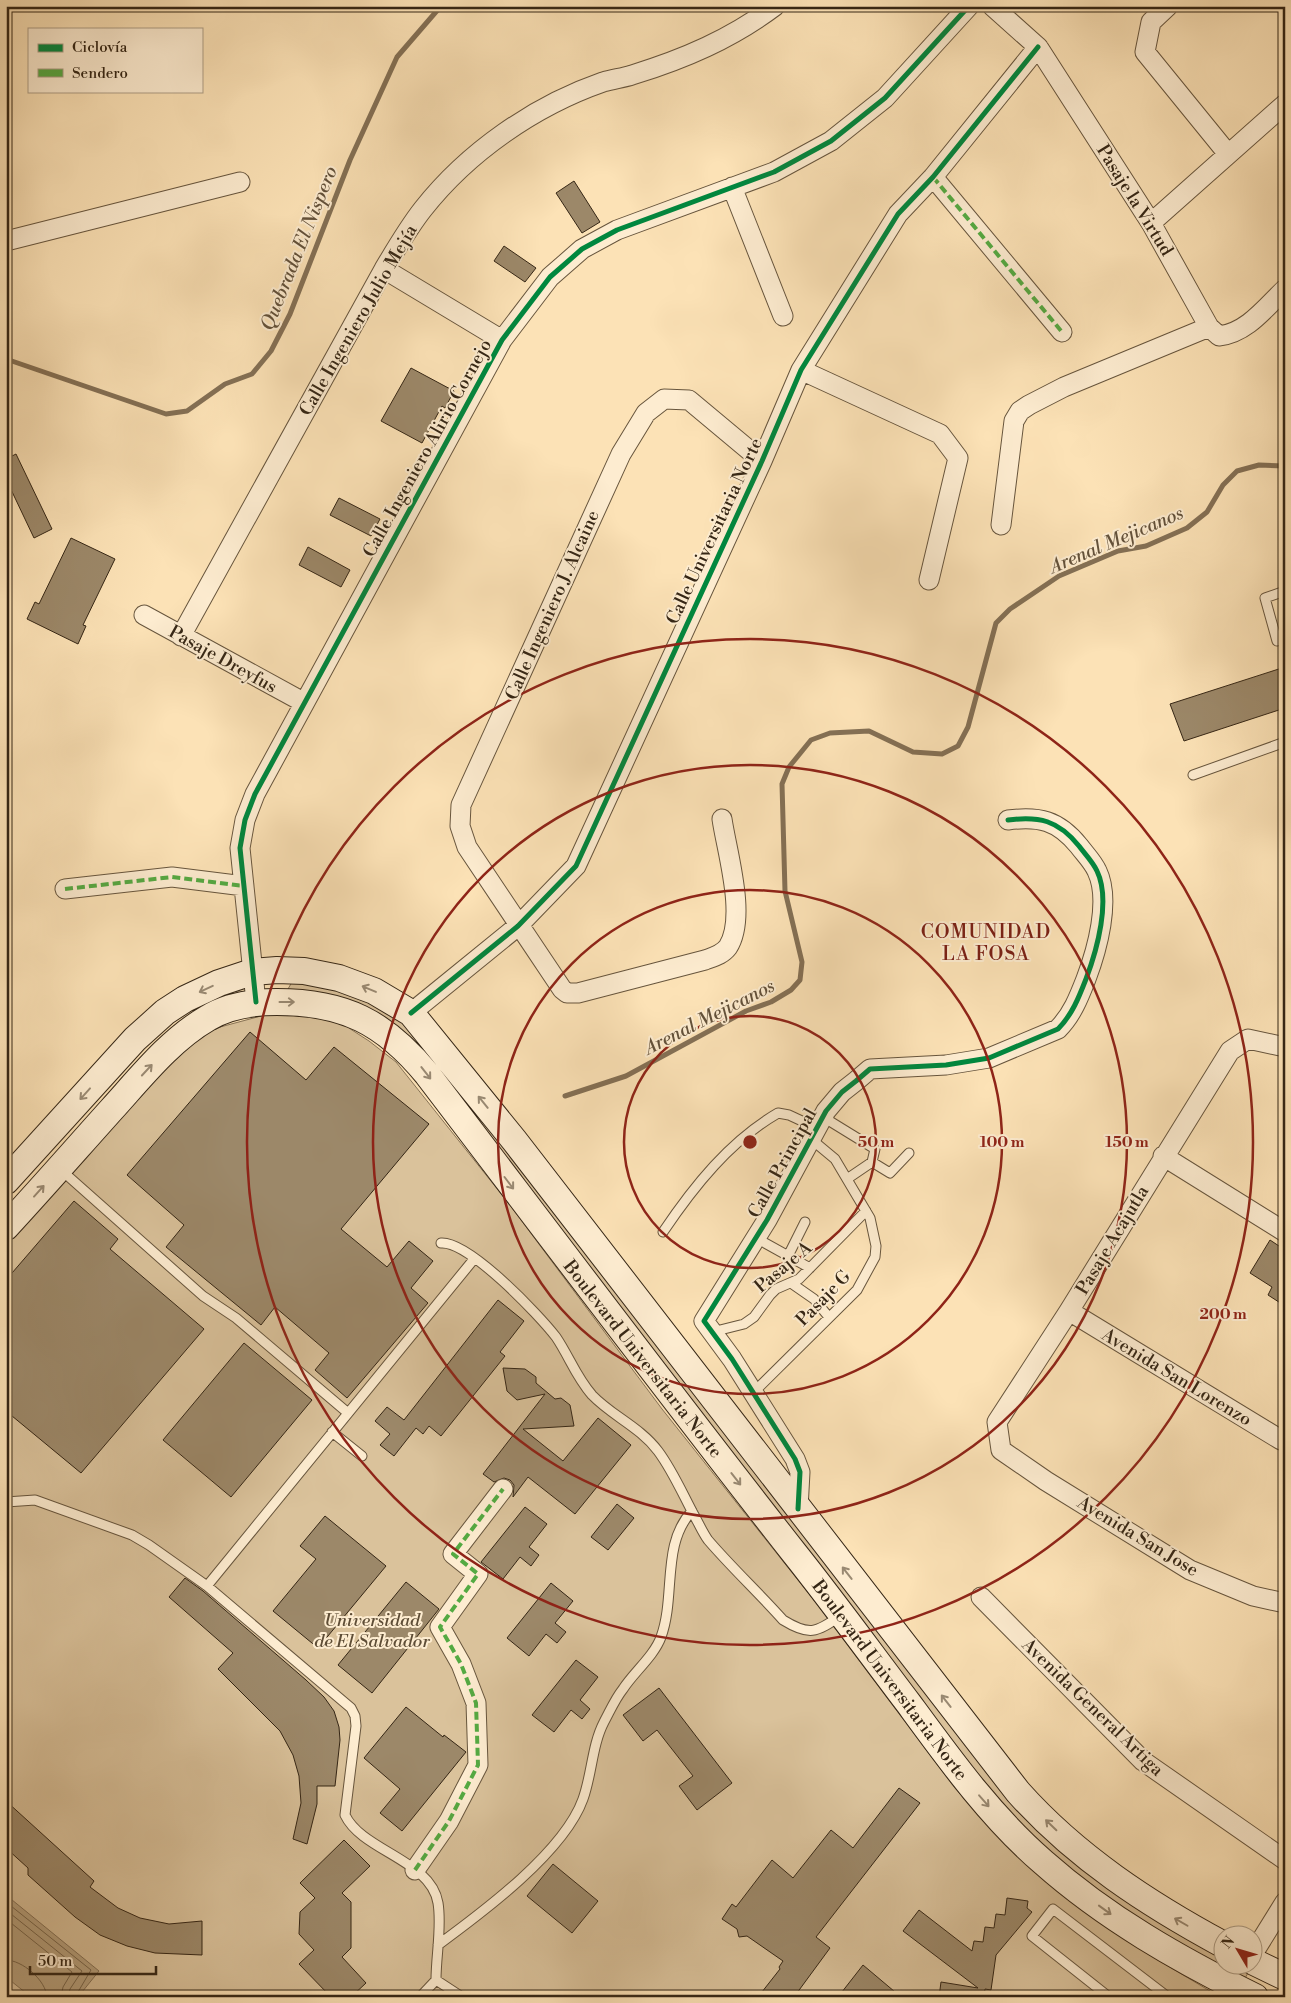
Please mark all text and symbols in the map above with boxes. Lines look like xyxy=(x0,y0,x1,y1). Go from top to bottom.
legend xyxy=(28,28,202,92)
text: Ciclovía xyxy=(72,38,128,57)
text: Sendero xyxy=(72,64,128,83)
street label: Pasaje la Virtud xyxy=(1091,140,1178,261)
water label: Quebrada El Nispero xyxy=(255,163,343,334)
street label: Calle Ingeniero Julio Mejía xyxy=(294,220,423,420)
street label: Calle Ingeniero Alirio Cornejo xyxy=(358,335,497,561)
street label: Calle Universitaria Norte xyxy=(661,434,768,628)
water label: Arenal Mejicanos xyxy=(1044,501,1187,580)
street label: Calle Ingeniero J. Alcaine xyxy=(500,507,605,704)
street label: Pasaje Dreyfus xyxy=(165,620,281,699)
district label: COMUNIDAD LA FOSA xyxy=(921,920,1051,966)
water label: Arenal Mejicanos xyxy=(639,974,779,1061)
one-way arrow xyxy=(362,984,377,994)
one-way arrow xyxy=(199,985,214,994)
one-way arrow xyxy=(279,997,295,1007)
one-way arrow xyxy=(141,1064,153,1077)
one-way arrow xyxy=(420,1066,431,1079)
one-way arrow xyxy=(79,1088,90,1101)
one-way arrow xyxy=(477,1096,488,1109)
street label: Calle Principal xyxy=(743,1104,822,1222)
centre of rings xyxy=(741,1133,759,1151)
text: 50 m xyxy=(858,1133,894,1152)
text: 100 m xyxy=(980,1133,1025,1152)
text: 150 m xyxy=(1105,1133,1149,1152)
one-way arrow xyxy=(504,1176,514,1190)
street label: Pasaje Acajutla xyxy=(1071,1181,1154,1299)
one-way arrow xyxy=(33,1185,45,1198)
street label: Pasaje A xyxy=(750,1236,817,1298)
street label: Boulevard Universitaria Norte xyxy=(557,1255,727,1463)
street label: Pasaje G xyxy=(791,1265,856,1331)
text: 200 m xyxy=(1199,1305,1247,1324)
street label: Avenida San Lorenzo xyxy=(1097,1323,1256,1431)
one-way arrow xyxy=(730,1472,741,1485)
street label: Avenida San Jose xyxy=(1072,1491,1203,1582)
one-way arrow xyxy=(841,1566,852,1579)
street label: Boulevard Universitaria Norte xyxy=(806,1575,973,1785)
park label: Universidad de El Salvador xyxy=(314,1609,430,1653)
street label: Avenida General Artiga xyxy=(1016,1633,1169,1782)
one-way arrow xyxy=(941,1694,951,1708)
one-way arrow xyxy=(978,1795,990,1808)
one-way arrow xyxy=(1045,1819,1057,1831)
one-way arrow xyxy=(1098,1904,1111,1915)
one-way arrow xyxy=(1174,1916,1189,1926)
north arrow xyxy=(1214,1926,1264,1976)
text: N xyxy=(1218,1933,1239,1953)
scale bar xyxy=(30,1943,156,1975)
text: 50 m xyxy=(38,1952,72,1971)

